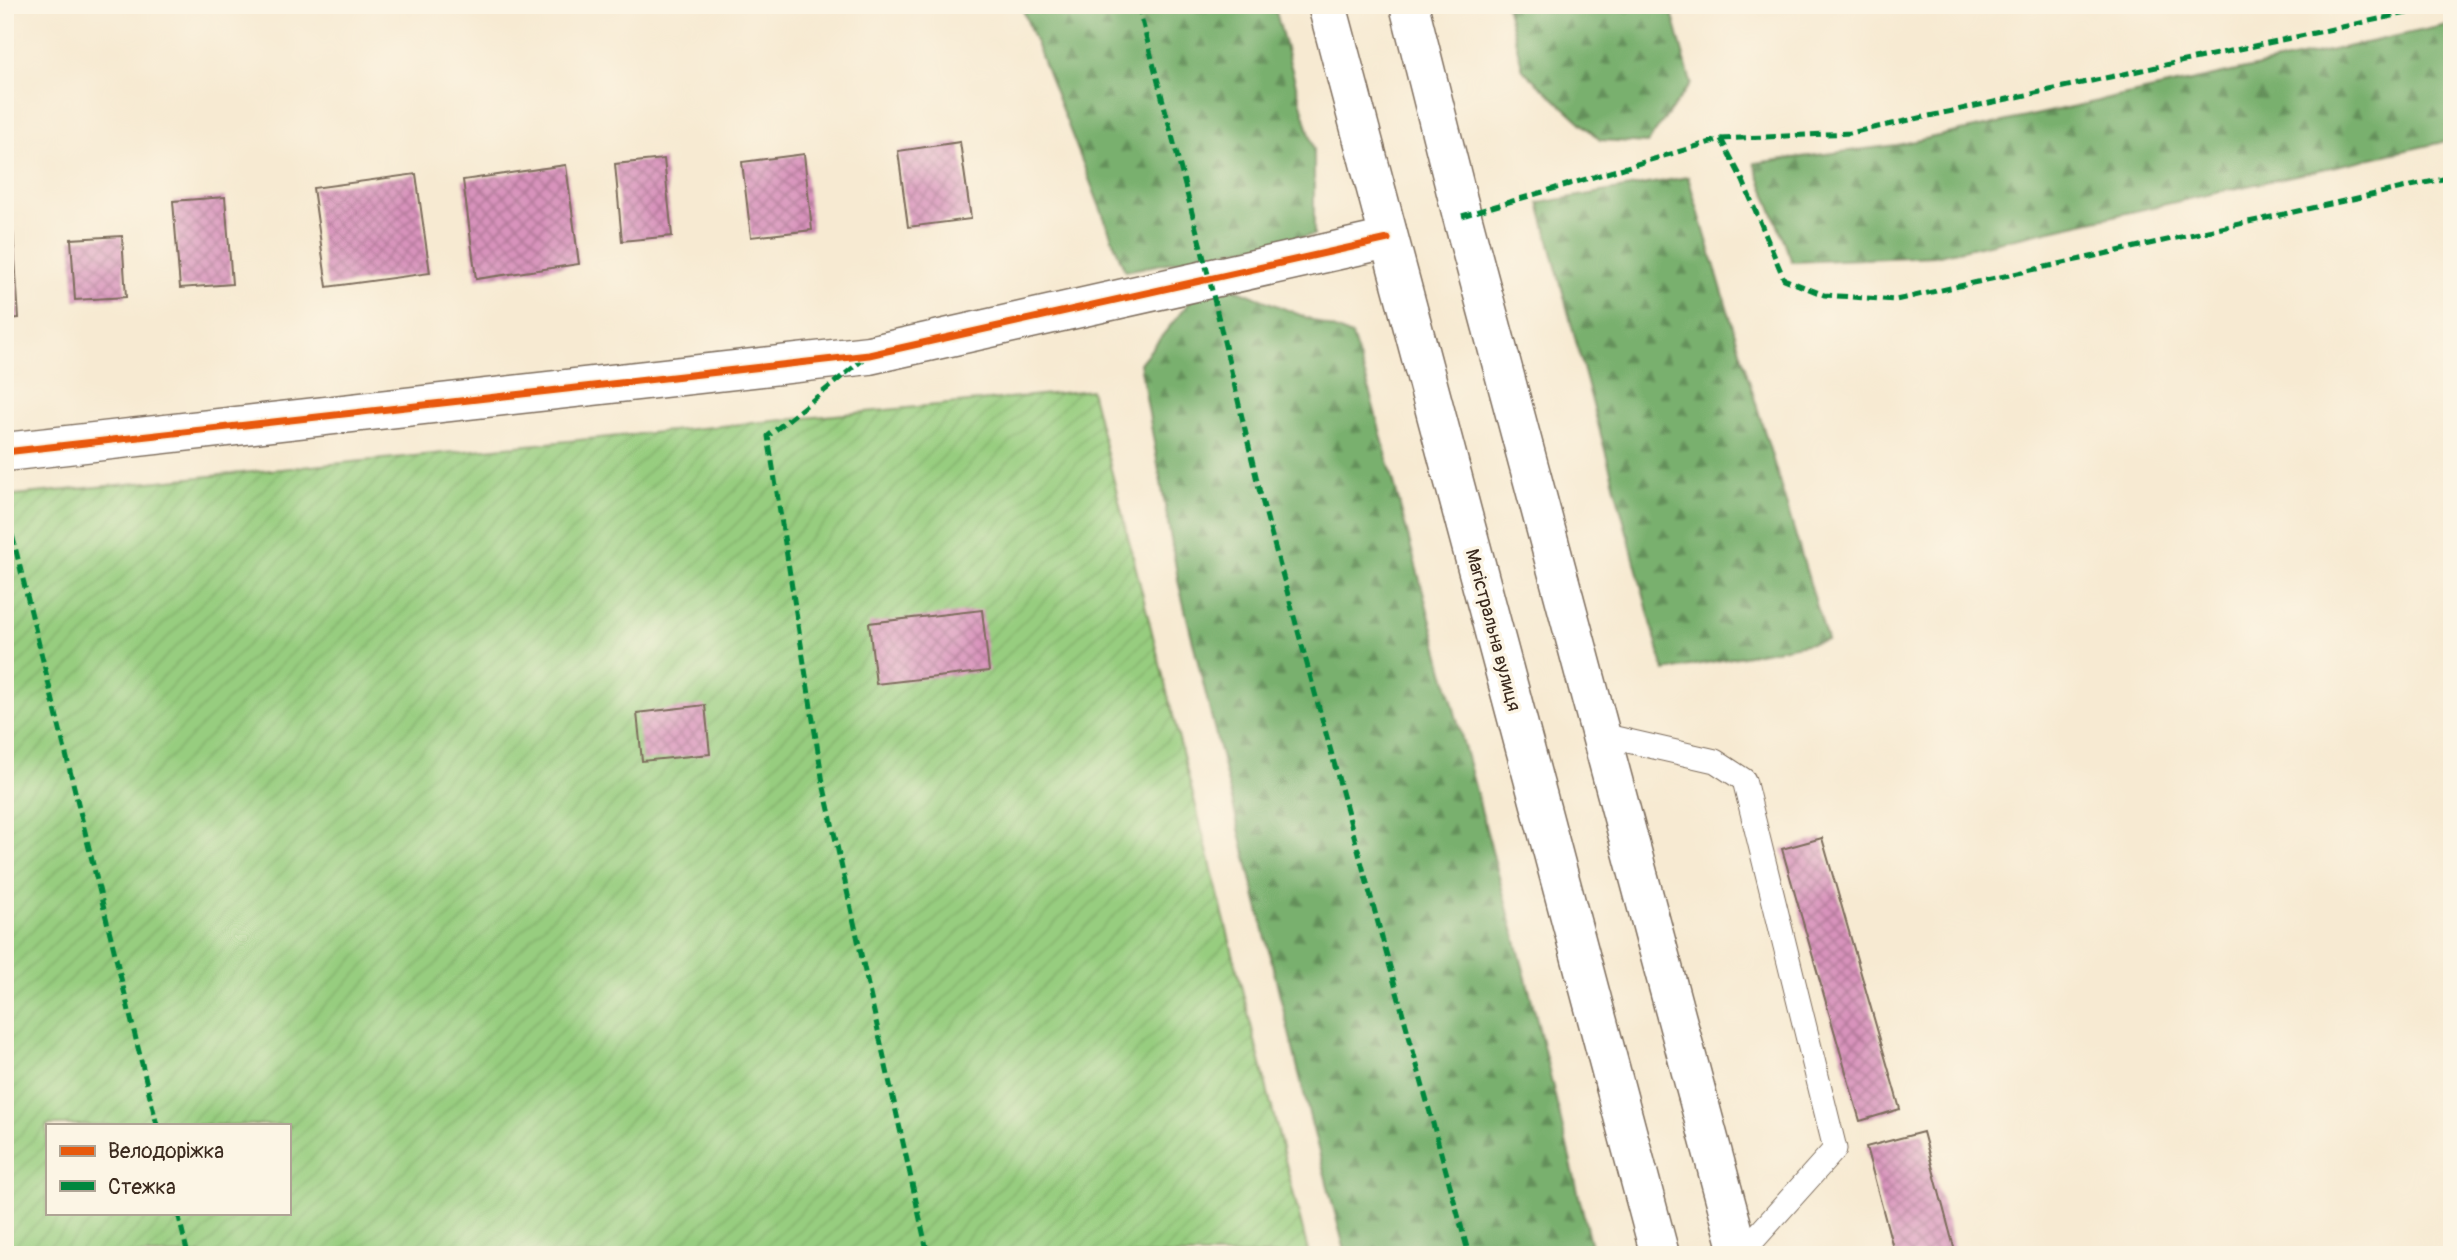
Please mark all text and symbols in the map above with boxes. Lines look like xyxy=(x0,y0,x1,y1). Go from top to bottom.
street label: Магістральна вулиця xyxy=(1460,546,1526,714)
legend xyxy=(46,1124,290,1214)
text: Велодоріжка xyxy=(108,1138,224,1165)
text: Стежка xyxy=(108,1174,176,1201)

